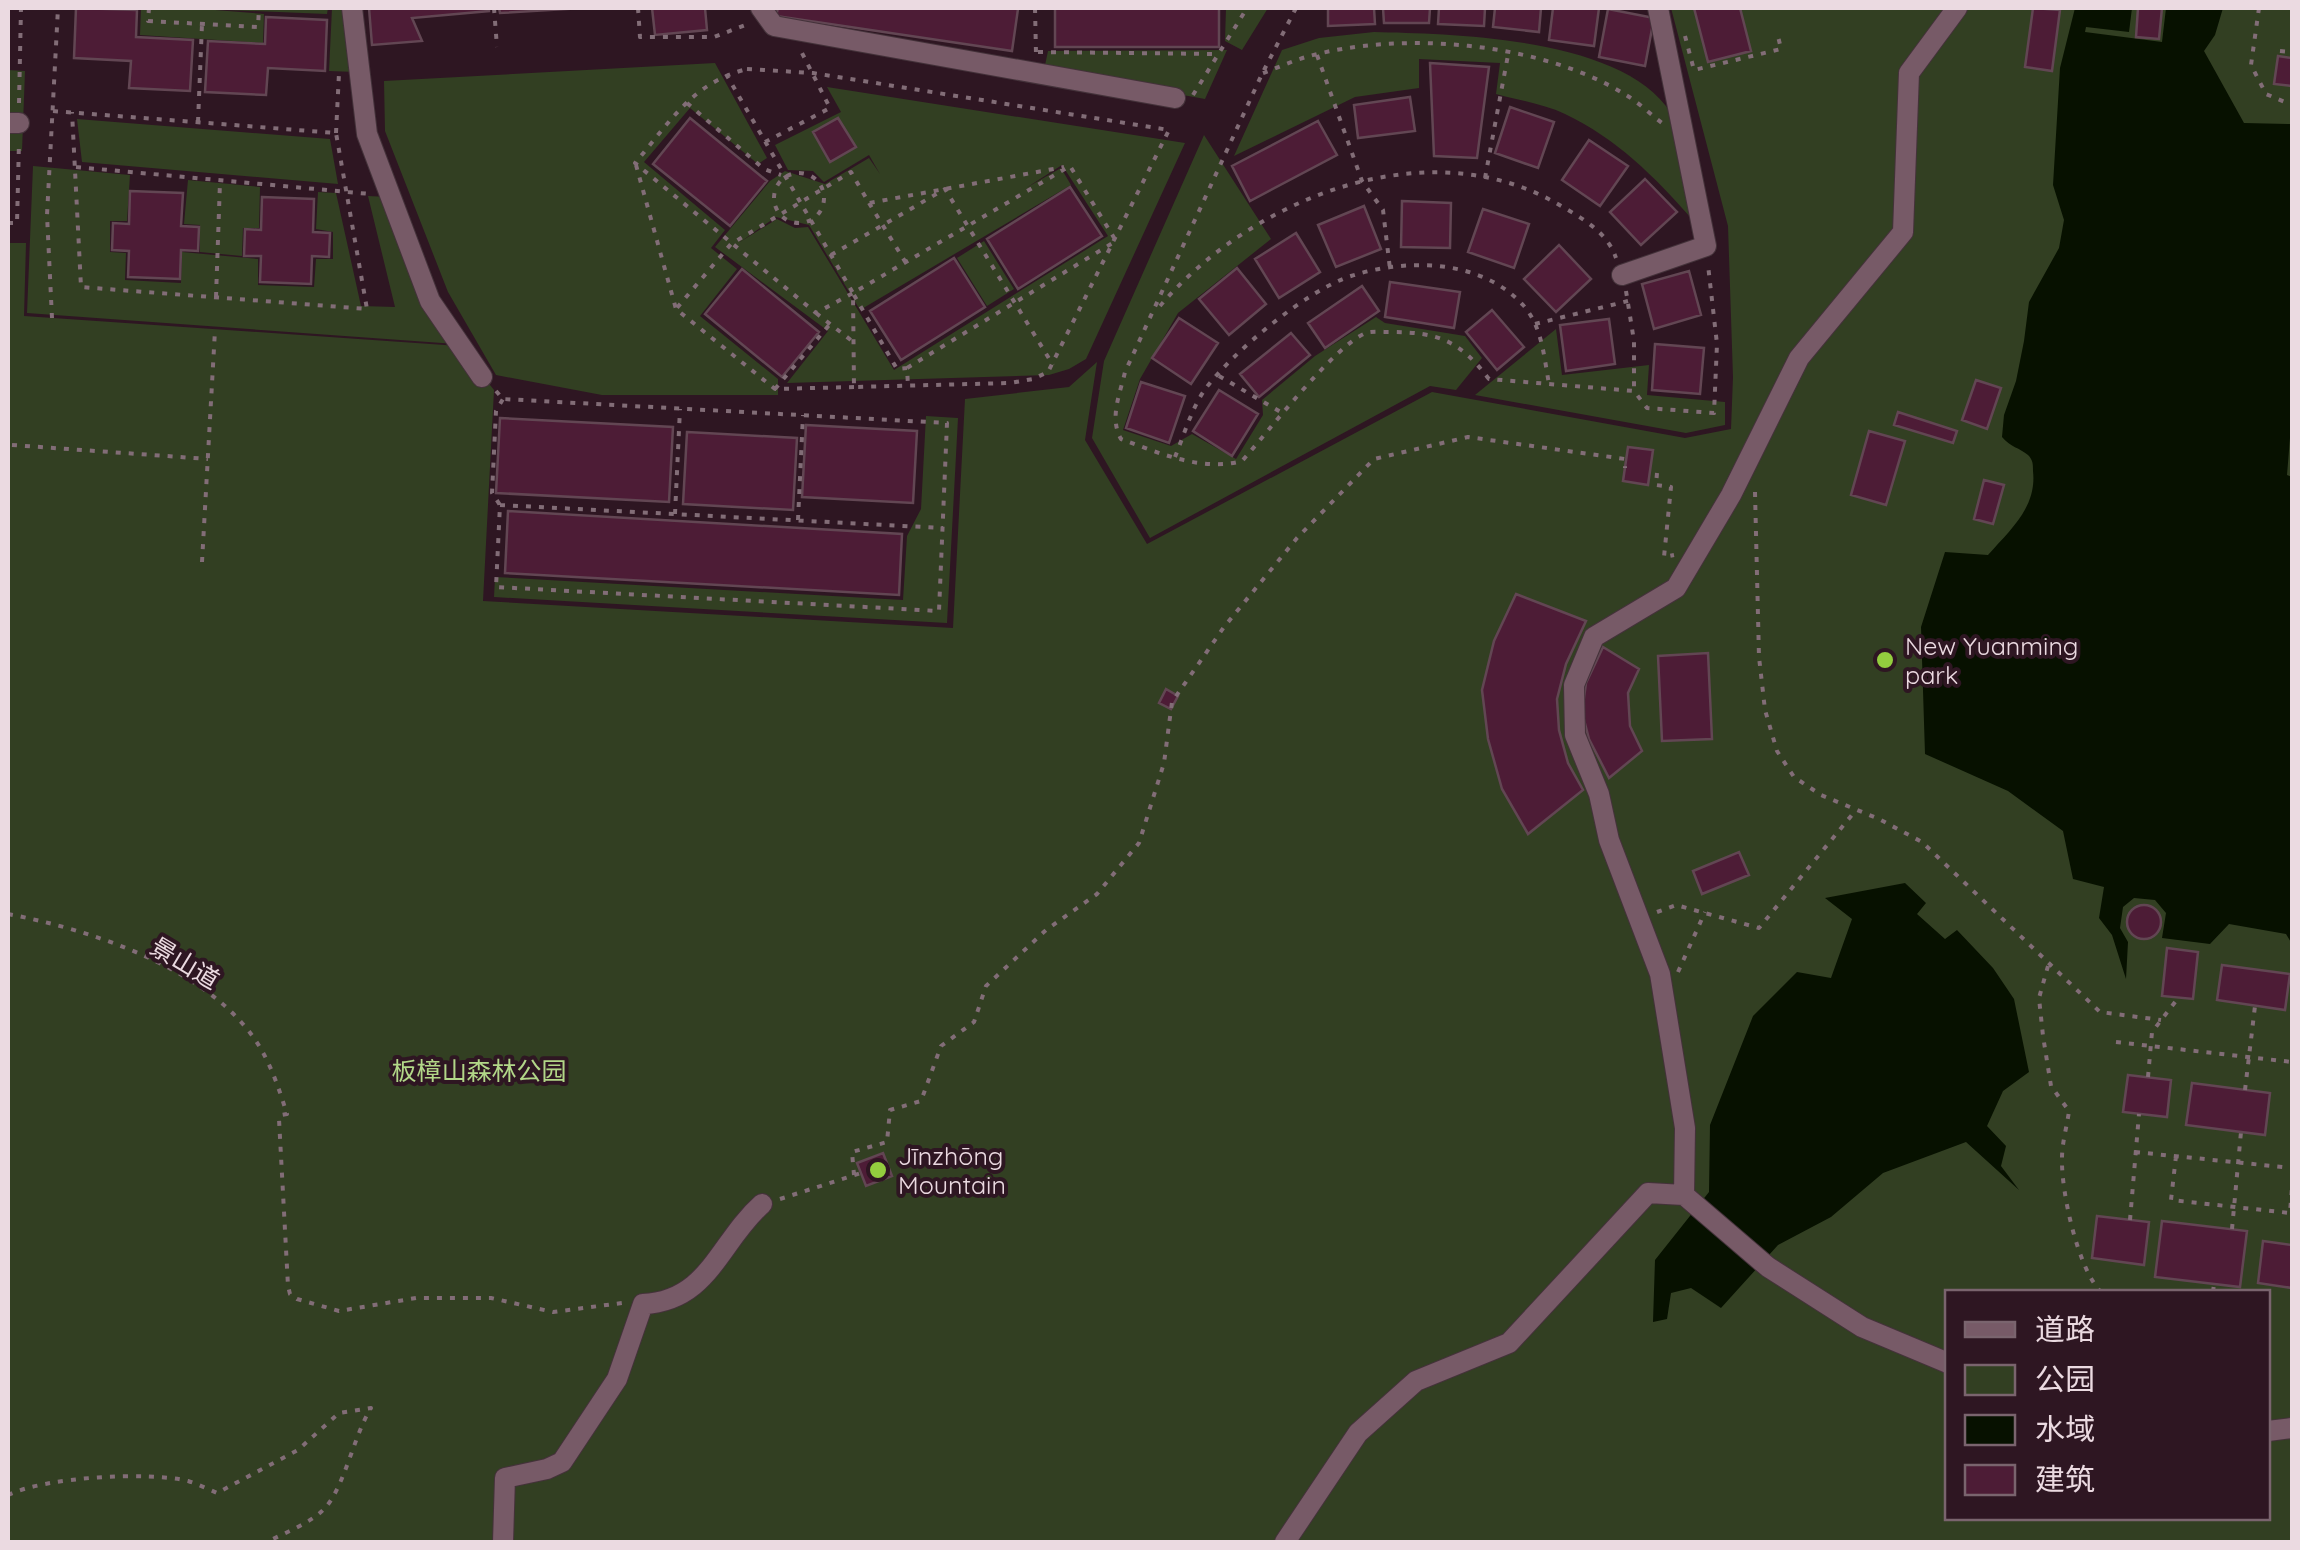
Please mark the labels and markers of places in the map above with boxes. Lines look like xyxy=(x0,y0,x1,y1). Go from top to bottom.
place label: New Yuanming park xyxy=(1905,630,2078,690)
marker: New Yuanming park xyxy=(1874,649,1896,671)
place label: Jīnzhōng Mountain xyxy=(898,1140,1006,1200)
marker: Jīnzhōng Mountain xyxy=(867,1159,889,1181)

